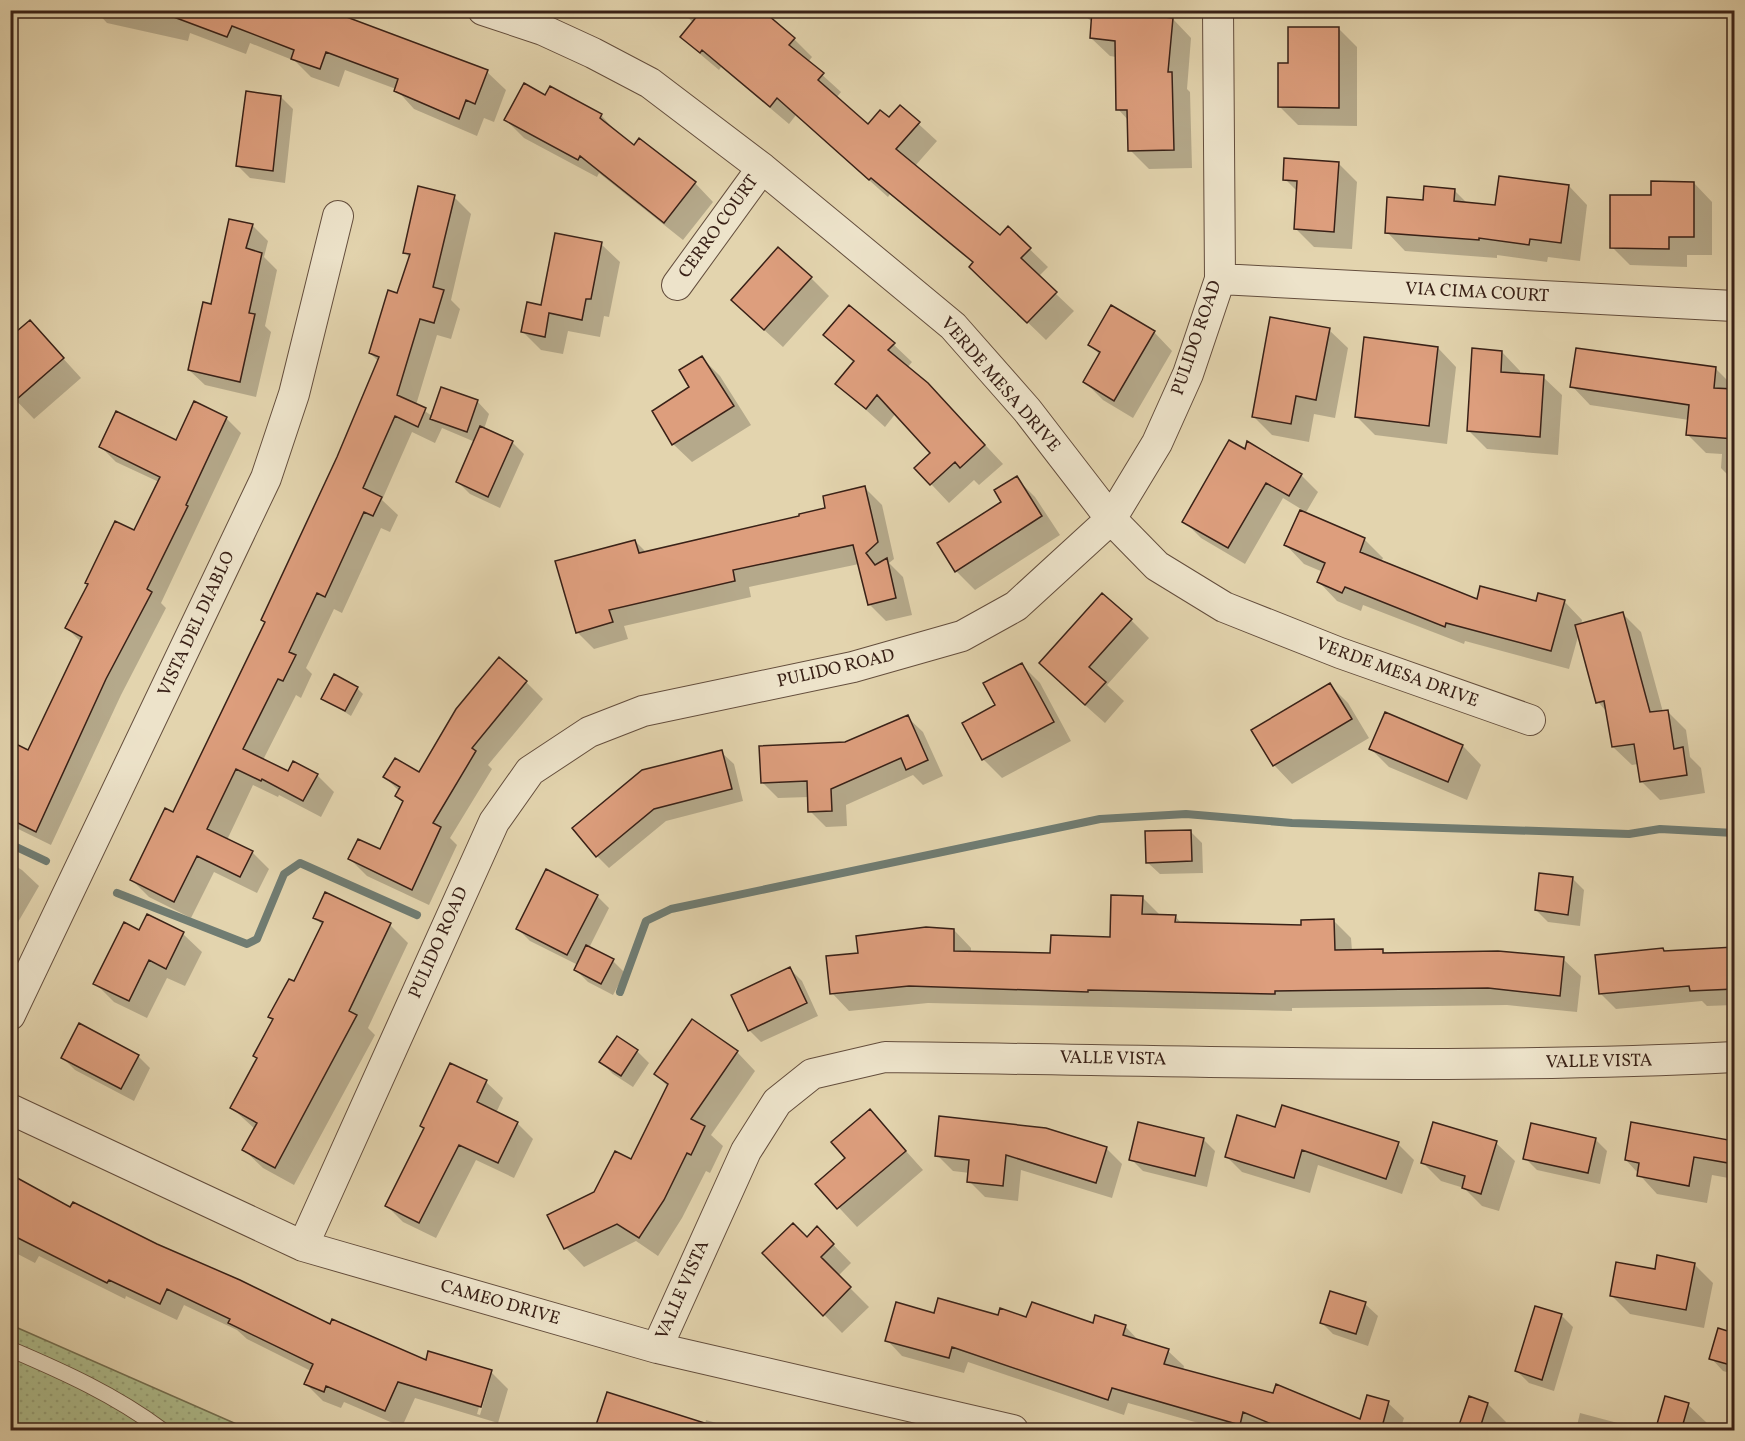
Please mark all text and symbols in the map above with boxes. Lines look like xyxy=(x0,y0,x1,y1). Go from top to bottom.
street label: CERRO COURT xyxy=(673,170,765,284)
street label: PULIDO ROAD xyxy=(1166,277,1228,399)
street label: VIA CIMA COURT xyxy=(1404,277,1550,309)
street label: VERDE MESA DRIVE xyxy=(934,312,1066,458)
street label: VISTA DEL DIABLO xyxy=(152,547,242,701)
street label: VERDE MESA DRIVE xyxy=(1312,632,1482,714)
street label: PULIDO ROAD xyxy=(775,643,897,695)
street label: PULIDO ROAD xyxy=(403,883,475,1003)
street label: VALLE VISTA xyxy=(1060,1046,1167,1072)
street label: VALLE VISTA xyxy=(1546,1049,1653,1075)
street label: VALLE VISTA xyxy=(650,1236,716,1344)
street label: CAMEO DRIVE xyxy=(437,1274,563,1332)

